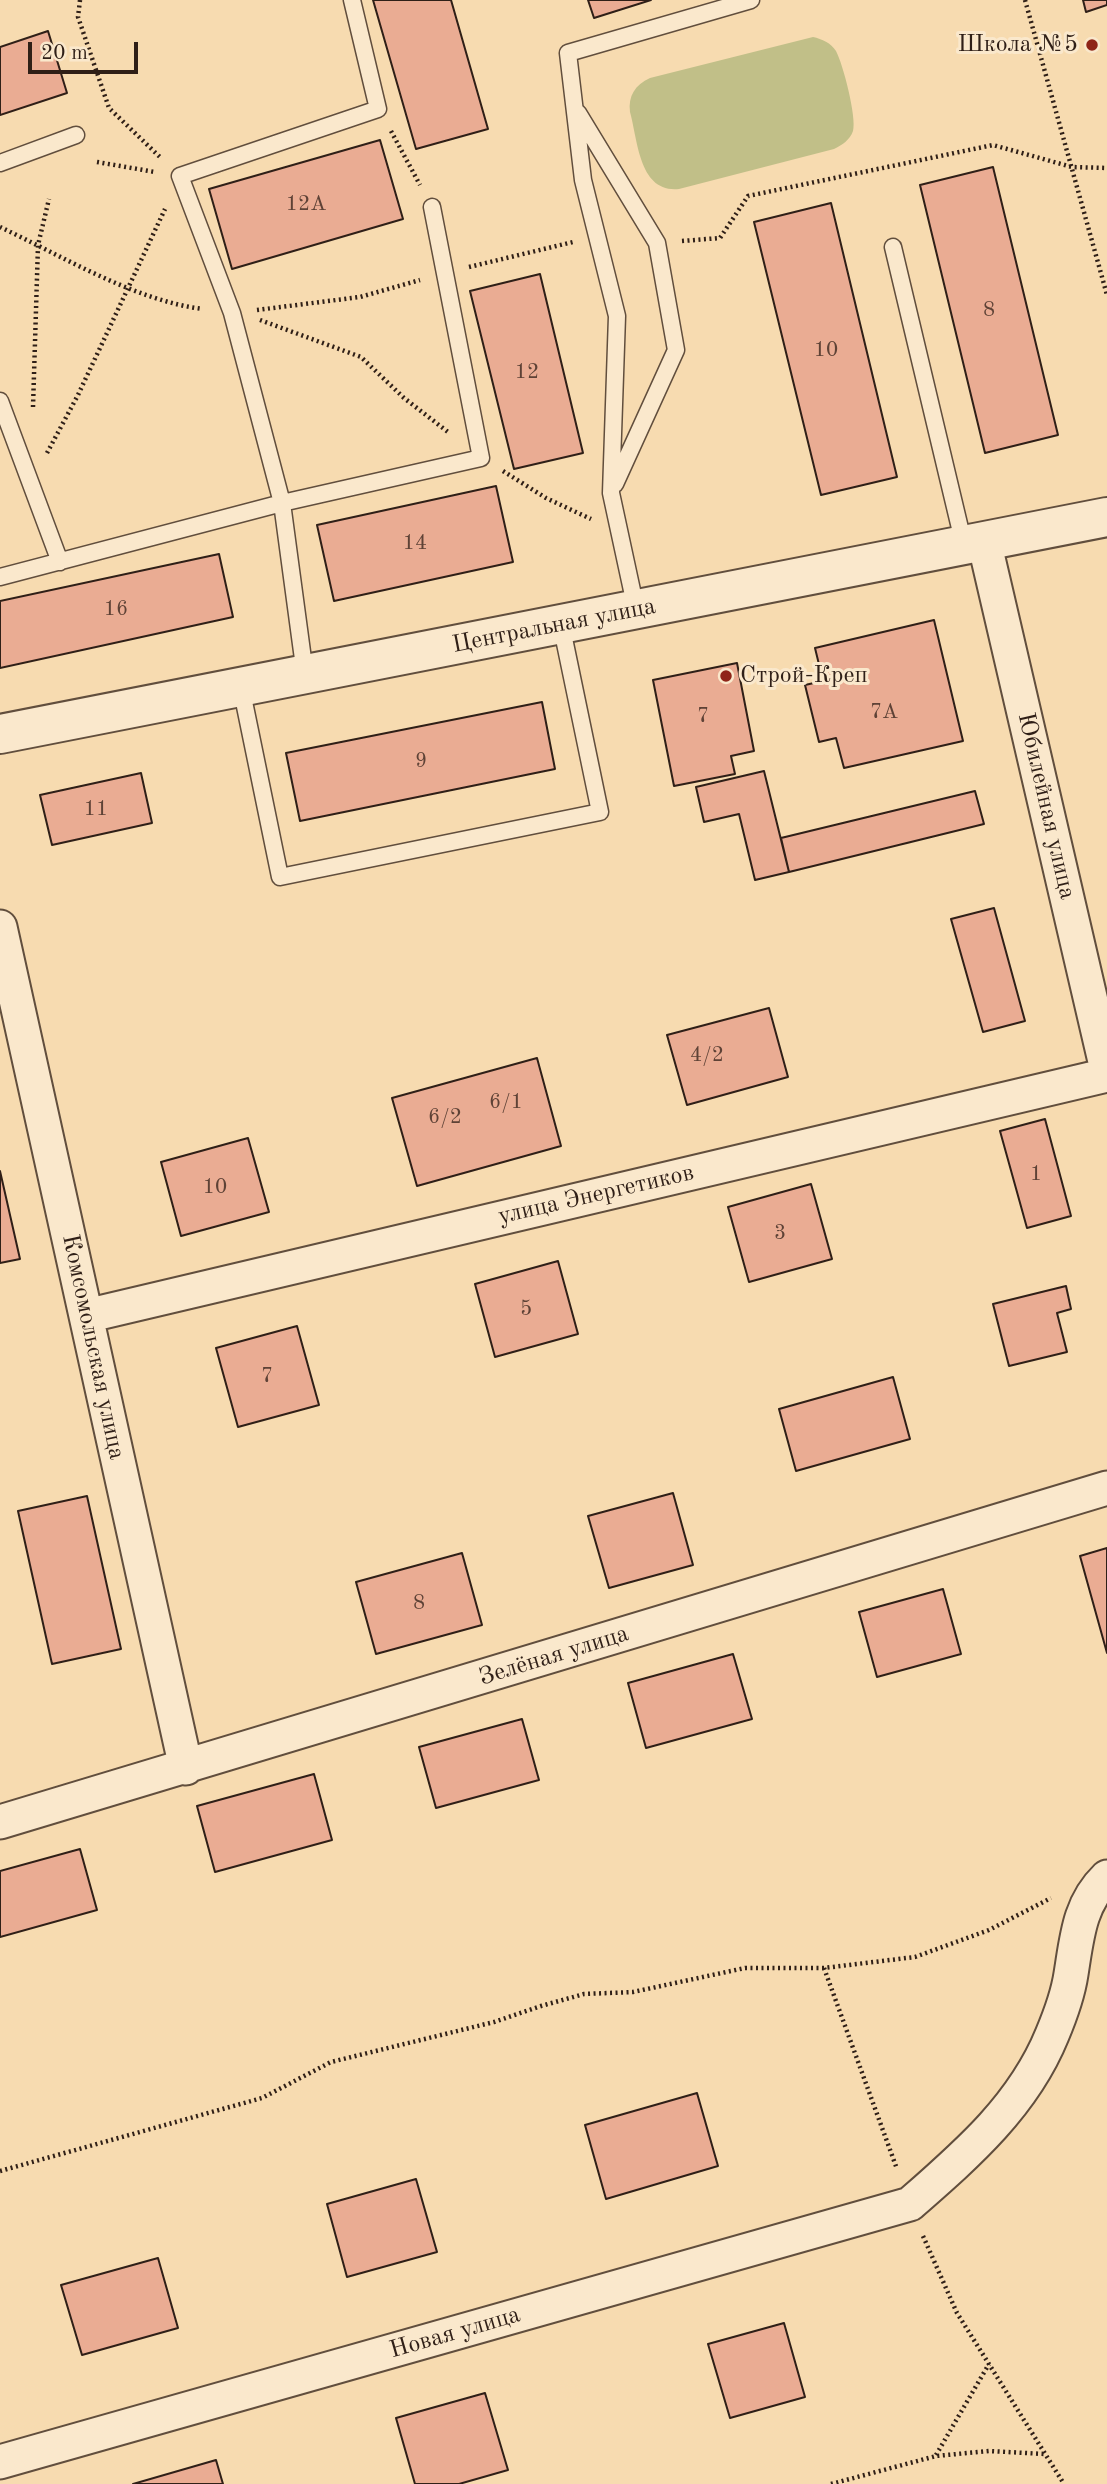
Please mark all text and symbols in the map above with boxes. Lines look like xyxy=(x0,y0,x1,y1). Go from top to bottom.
scale bar xyxy=(32,28,142,72)
place label: Школа №5 xyxy=(957,31,1078,59)
marker: Школа №5 xyxy=(1084,37,1100,53)
text: 20 m xyxy=(41,43,88,64)
house number: 12А xyxy=(286,191,326,217)
house number: 8 xyxy=(983,297,995,323)
house number: 10 xyxy=(814,337,838,363)
house number: 12 xyxy=(515,359,539,385)
house number: 14 xyxy=(403,530,427,556)
street label: Центральная улица xyxy=(450,592,658,660)
house number: 16 xyxy=(104,596,128,622)
place label: Строй-Креп xyxy=(740,662,868,690)
marker: Строй-Креп xyxy=(718,668,734,684)
house number: 7А xyxy=(870,699,898,725)
house number: 7 xyxy=(697,703,709,729)
street label: Юбилейная улица xyxy=(1011,710,1081,902)
house number: 9 xyxy=(415,748,427,774)
house number: 11 xyxy=(84,796,108,822)
house number: 4/2 xyxy=(690,1042,724,1068)
house number: 6/1 xyxy=(489,1089,523,1115)
house number: 6/2 xyxy=(428,1104,462,1130)
street label: улица Энергетиков xyxy=(495,1158,697,1232)
house number: 1 xyxy=(1030,1161,1042,1187)
house number: 10 xyxy=(203,1174,227,1200)
house number: 3 xyxy=(774,1220,786,1246)
street label: Комсомольская улица xyxy=(55,1232,131,1462)
house number: 5 xyxy=(520,1296,532,1322)
house number: 7 xyxy=(261,1363,273,1389)
house number: 8 xyxy=(413,1590,425,1616)
street label: Зелёная улица xyxy=(476,1620,632,1692)
street label: Новая улица xyxy=(386,2301,524,2365)

